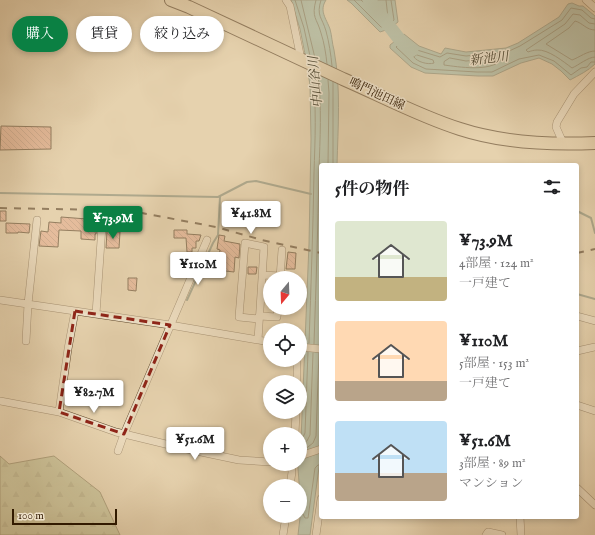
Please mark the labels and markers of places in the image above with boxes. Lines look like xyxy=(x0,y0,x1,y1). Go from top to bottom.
pin: ¥41.8M xyxy=(218,201,284,235)
pin: ¥73.9M xyxy=(80,206,146,240)
pin: ¥110M xyxy=(170,252,226,286)
pin: ¥82.7M xyxy=(61,380,127,414)
pin: ¥51.6M xyxy=(162,427,228,461)

